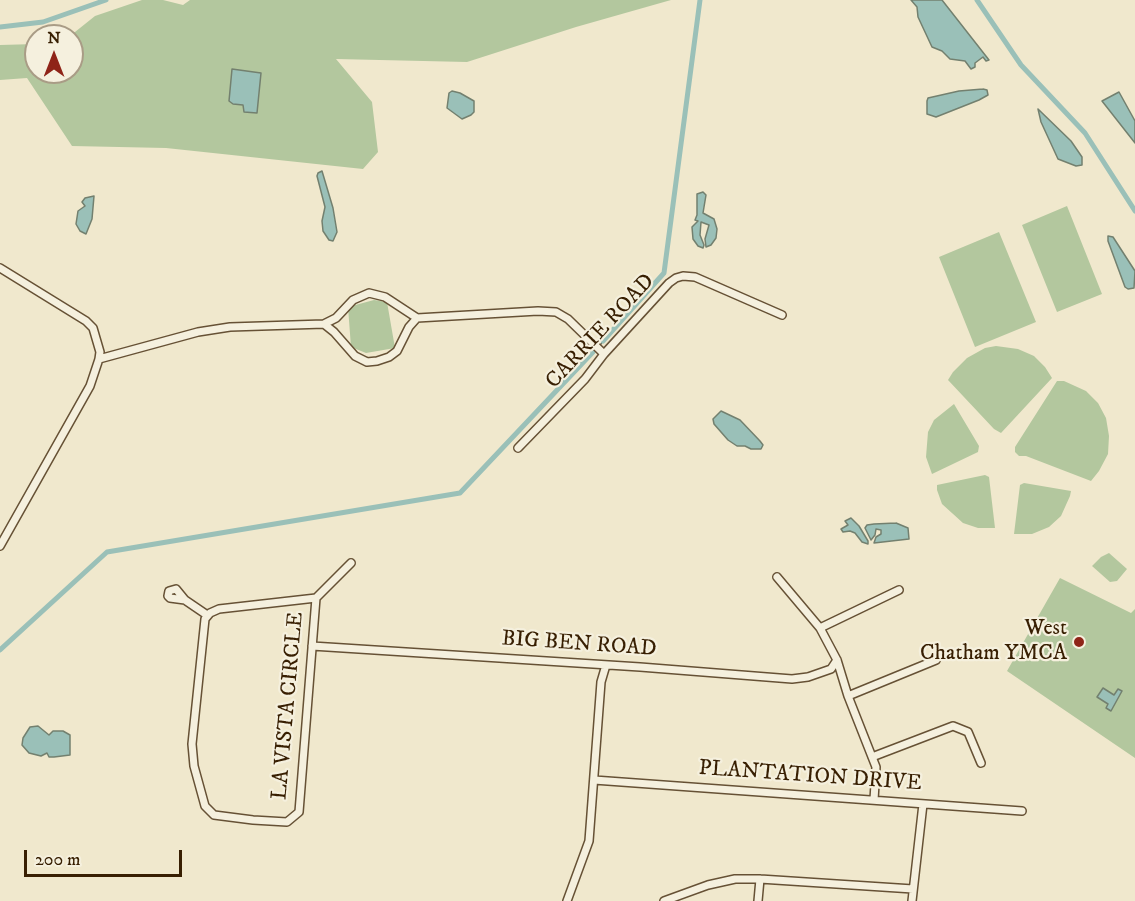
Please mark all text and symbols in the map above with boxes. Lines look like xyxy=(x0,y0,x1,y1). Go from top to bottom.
north arrow xyxy=(24,24,84,84)
text: N xyxy=(47,28,61,48)
street label: CARRIE ROAD xyxy=(541,269,661,395)
street label: LA VISTA CIRCLE xyxy=(268,611,310,801)
place label: West Chatham YMCA xyxy=(920,616,1067,668)
street label: BIG BEN ROAD xyxy=(501,626,657,664)
marker: West Chatham YMCA xyxy=(1072,635,1086,649)
street label: PLANTATION DRIVE xyxy=(698,756,922,798)
scale bar xyxy=(27,838,184,876)
text: 200 m xyxy=(35,849,81,871)

